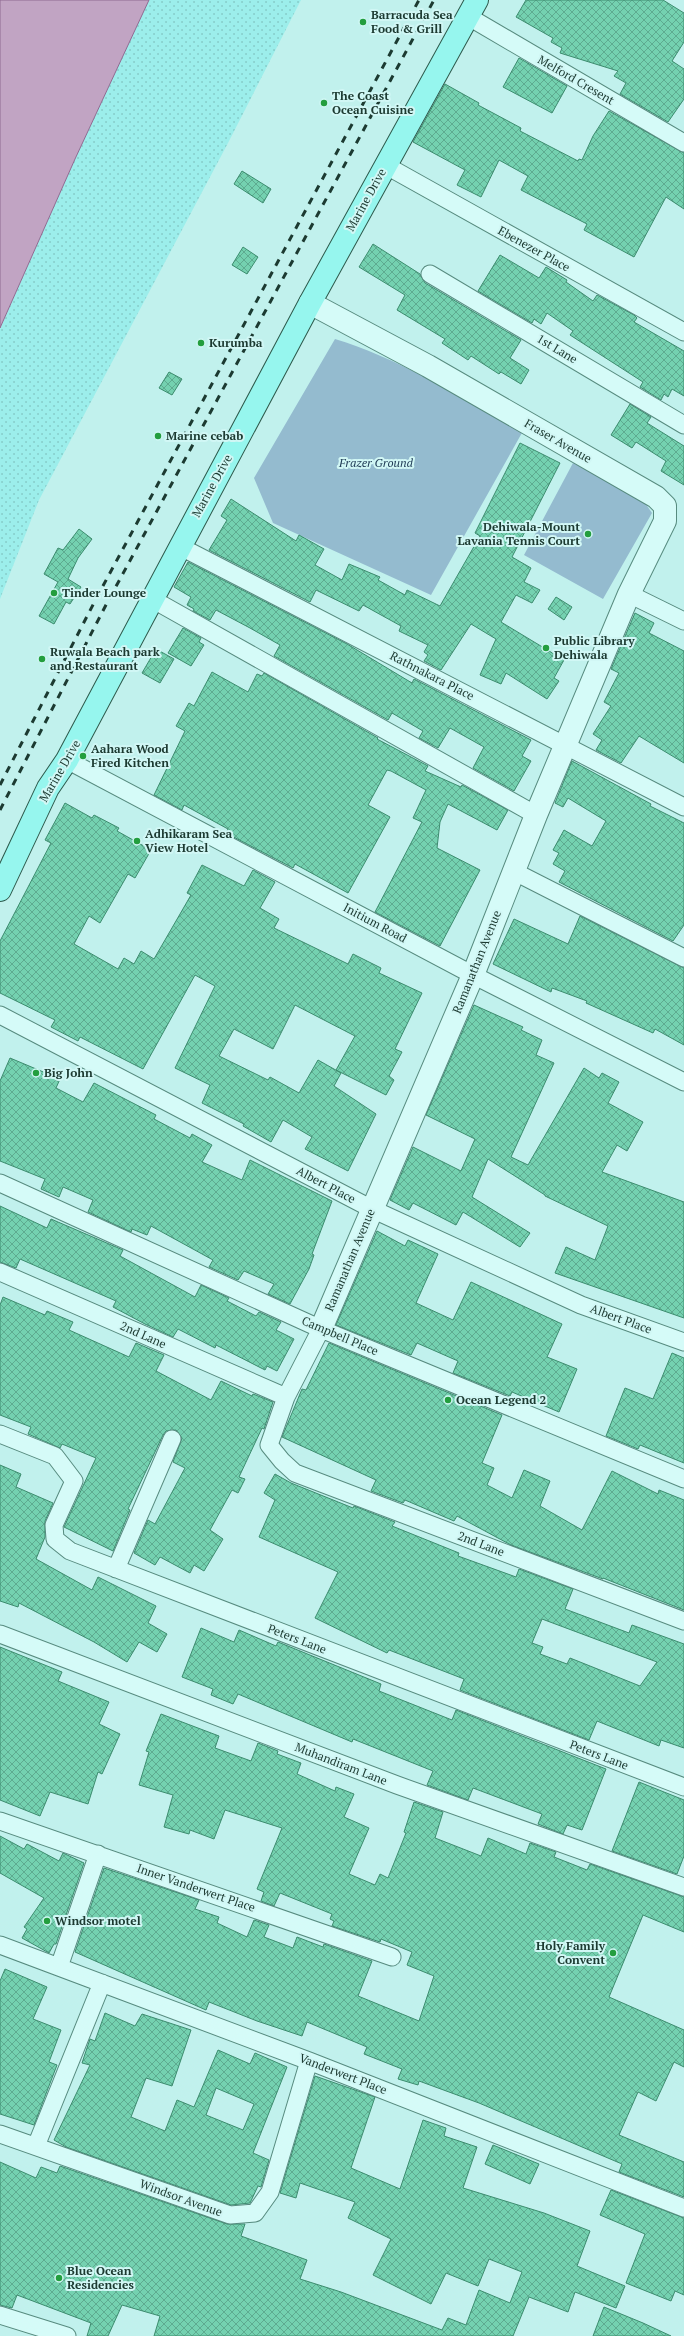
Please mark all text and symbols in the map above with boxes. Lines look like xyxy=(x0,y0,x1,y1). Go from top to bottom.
place label: Barracuda Sea Food & Grill xyxy=(371,7,453,36)
marker: Barracuda Sea Food & Grill xyxy=(358,17,368,27)
street label: Melford Cresent xyxy=(535,52,618,108)
place label: The Coast Ocean Cuisine xyxy=(332,88,414,117)
marker: The Coast Ocean Cuisine xyxy=(319,98,329,108)
street label: Marine Drive xyxy=(342,166,389,234)
street label: Ebenezer Place xyxy=(496,223,573,275)
street label: 1st Lane xyxy=(534,331,580,367)
place label: Kurumba xyxy=(209,335,263,350)
marker: Kurumba xyxy=(196,338,206,348)
street label: Fraser Avenue xyxy=(522,415,594,466)
place label: Marine cebab xyxy=(166,428,243,443)
marker: Marine cebab xyxy=(153,431,163,441)
street label: Marine Drive xyxy=(188,452,235,520)
park label: Frazer Ground xyxy=(338,455,414,470)
place label: Dehiwala-Mount Lavania Tennis Court xyxy=(458,519,580,548)
marker: Dehiwala-Mount Lavania Tennis Court xyxy=(583,529,593,539)
place label: Tinder Lounge xyxy=(62,585,147,600)
marker: Tinder Lounge xyxy=(49,588,59,598)
place label: Public Library Dehiwala xyxy=(554,633,635,662)
marker: Public Library Dehiwala xyxy=(541,643,551,653)
place label: Ruwala Beach park and Restaurant xyxy=(50,644,160,673)
street label: Rathnakara Place xyxy=(388,648,477,703)
marker: Ruwala Beach park and Restaurant xyxy=(37,654,47,664)
street label: Marine Drive xyxy=(36,737,83,805)
place label: Aahara Wood Fired Kitchen xyxy=(91,741,170,770)
marker: Aahara Wood Fired Kitchen xyxy=(78,751,88,761)
place label: Adhikaram Sea View Hotel xyxy=(145,826,233,855)
marker: Adhikaram Sea View Hotel xyxy=(132,836,142,846)
street label: Initium Road xyxy=(341,900,410,946)
street label: Ramanathan Avenue xyxy=(449,908,504,1016)
place label: Big John xyxy=(44,1065,93,1080)
marker: Big John xyxy=(31,1068,41,1078)
street label: Albert Place xyxy=(294,1163,358,1206)
street label: Ramanathan Avenue xyxy=(321,1206,378,1313)
street label: Albert Place xyxy=(588,1300,654,1337)
street label: Campbell Place xyxy=(300,1313,381,1358)
street label: 2nd Lane xyxy=(118,1318,169,1351)
place label: Ocean Legend 2 xyxy=(456,1392,547,1407)
marker: Ocean Legend 2 xyxy=(443,1395,453,1405)
street label: 2nd Lane xyxy=(456,1528,507,1559)
street label: Peters Lane xyxy=(266,1620,329,1657)
street label: Peters Lane xyxy=(568,1736,631,1773)
street label: Muhandiram Lane xyxy=(293,1739,389,1788)
street label: Inner Vanderwert Place xyxy=(135,1860,257,1915)
place label: Windsor motel xyxy=(55,1913,141,1928)
marker: Windsor motel xyxy=(42,1916,52,1926)
place label: Holy Family Convent xyxy=(536,1938,606,1967)
marker: Holy Family Convent xyxy=(608,1948,618,1958)
street label: Vanderwert Place xyxy=(297,2050,389,2097)
street label: Windsor Avenue xyxy=(138,2176,225,2219)
place label: Blue Ocean Residencies xyxy=(67,2263,135,2292)
marker: Blue Ocean Residencies xyxy=(54,2273,64,2283)

